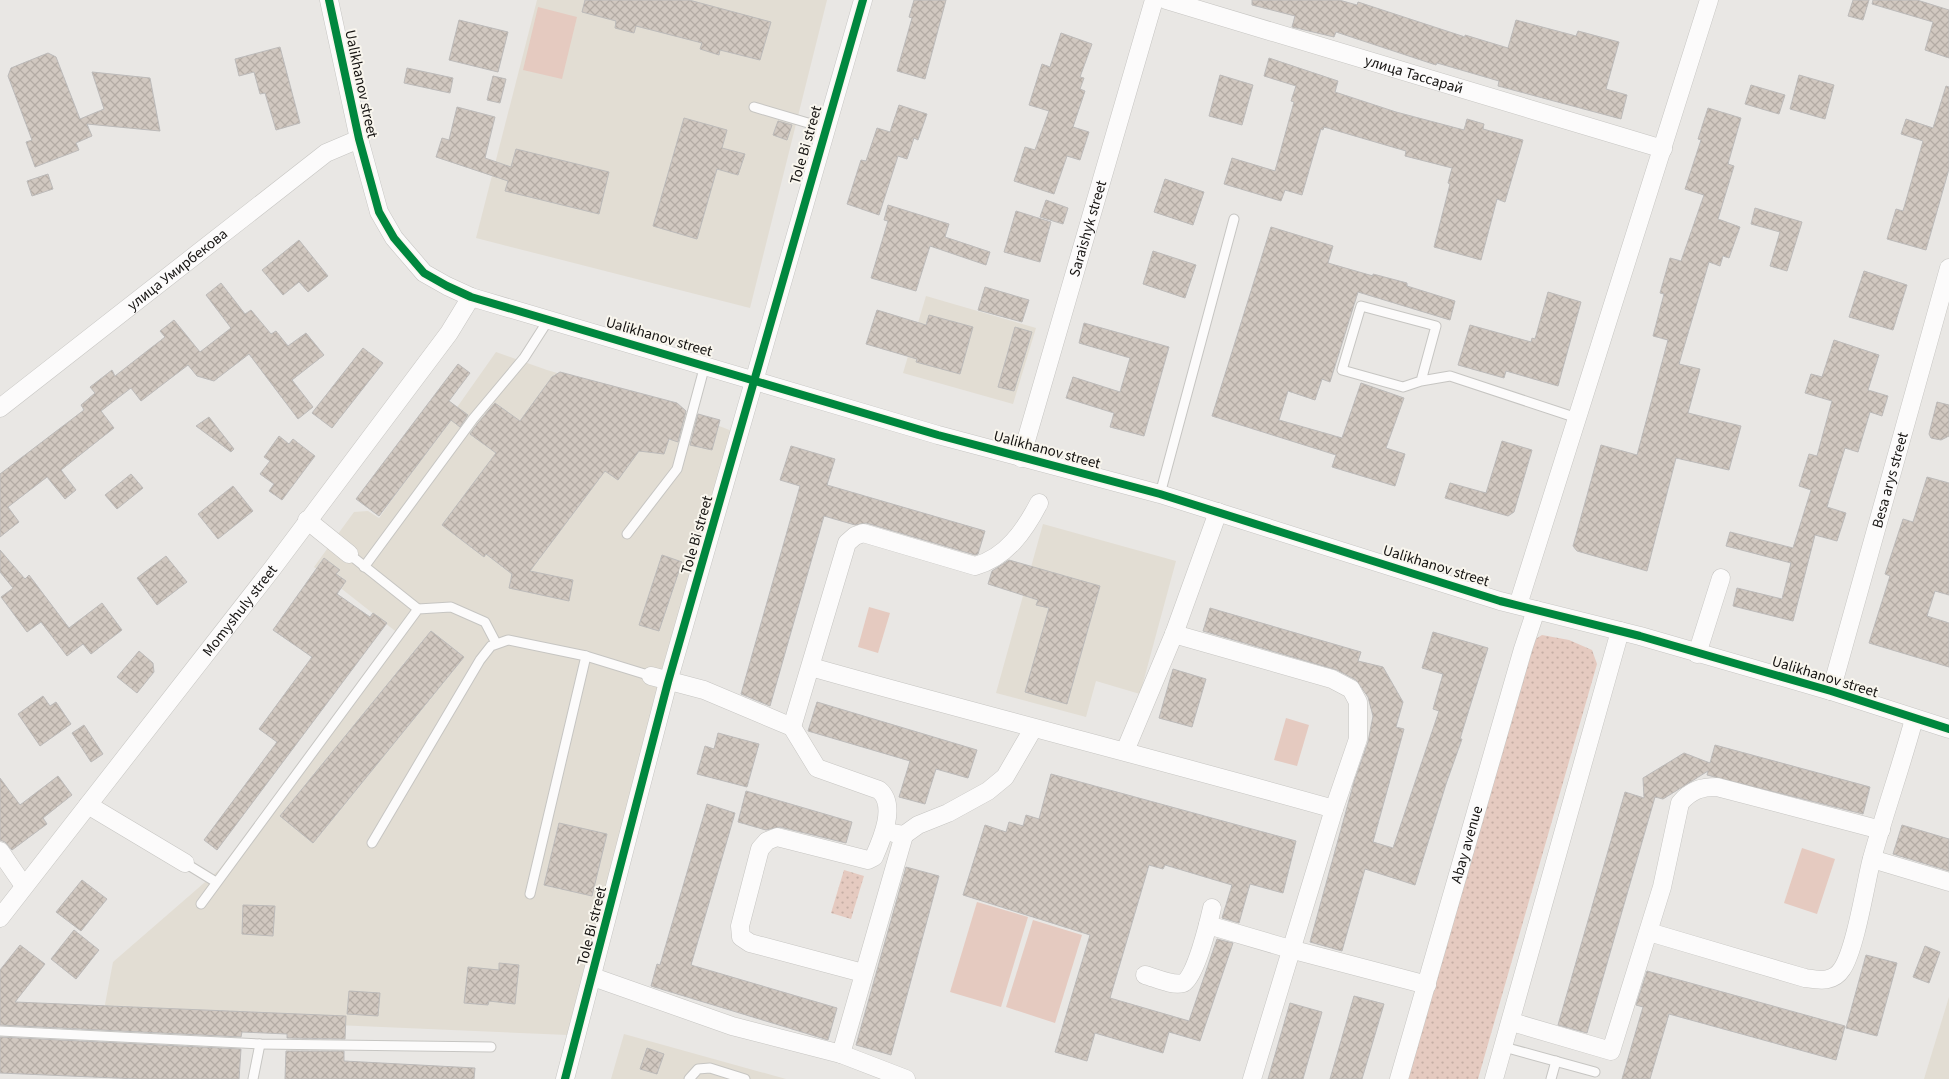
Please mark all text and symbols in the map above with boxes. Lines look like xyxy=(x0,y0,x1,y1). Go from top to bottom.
street label: Ualikhanov street xyxy=(339,28,383,140)
street label: улица Тассарай xyxy=(1362,50,1466,99)
street label: Tole Bi street xyxy=(785,103,827,187)
street label: Saraishyk street xyxy=(1064,178,1112,279)
street label: улица Умирбекова xyxy=(123,223,232,315)
street label: Ualikhanov street xyxy=(603,312,715,362)
street label: Ualikhanov street xyxy=(991,426,1103,474)
street label: Besa arys street xyxy=(1866,430,1913,530)
street label: Tole Bi street xyxy=(676,493,718,577)
street label: Ualikhanov street xyxy=(1380,540,1492,592)
street label: Momyshuly street xyxy=(197,560,282,661)
street label: Ualikhanov street xyxy=(1769,651,1881,703)
street label: Abay avenue xyxy=(1445,803,1488,886)
street label: Tole Bi street xyxy=(572,884,612,968)

